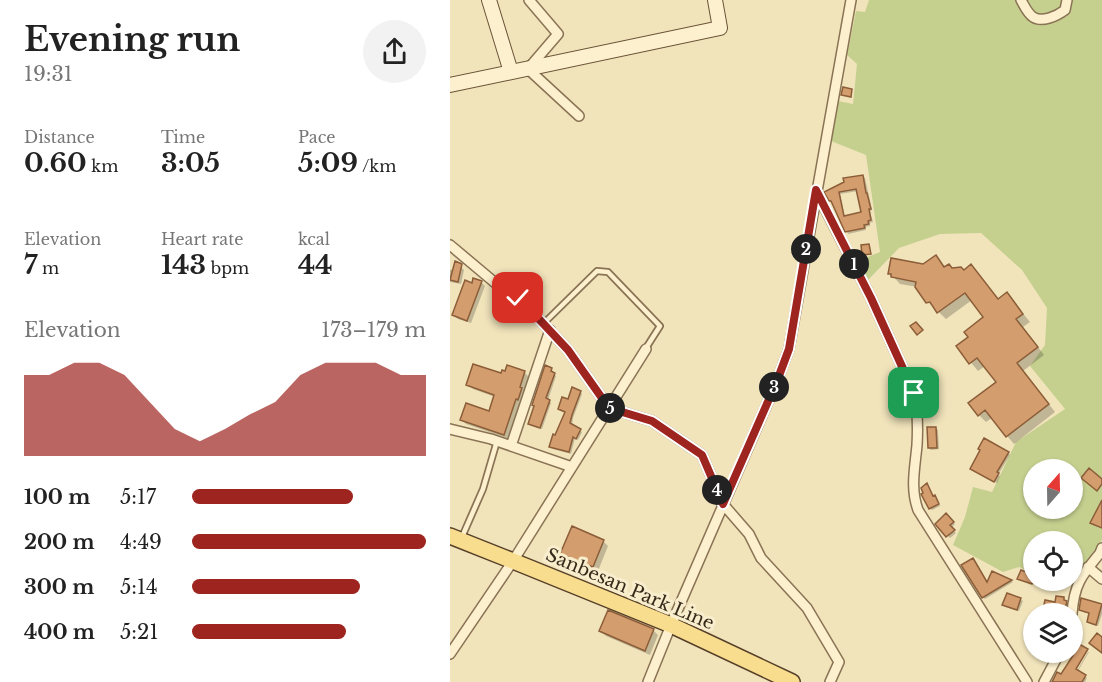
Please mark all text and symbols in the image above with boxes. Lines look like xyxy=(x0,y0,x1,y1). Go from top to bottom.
text: Evening run xyxy=(24,19,240,60)
button: share xyxy=(363,20,426,83)
text: 19:31 xyxy=(24,62,73,86)
text: Distance xyxy=(24,127,95,147)
text: Time xyxy=(161,127,205,147)
text: Pace xyxy=(298,127,335,147)
text: 0.60 xyxy=(24,147,87,179)
text: 3:05 xyxy=(161,147,220,179)
text: 5:09 xyxy=(298,147,358,179)
text: km xyxy=(87,156,118,176)
text: /km xyxy=(358,156,396,176)
text: Elevation xyxy=(24,229,101,249)
text: Heart rate xyxy=(161,229,243,249)
text: kcal xyxy=(298,229,330,249)
pin: 2 xyxy=(791,234,821,264)
text: 2 xyxy=(801,239,811,259)
text: 7 xyxy=(24,249,37,281)
text: 143 xyxy=(161,249,206,281)
text: 44 xyxy=(298,249,333,281)
pin: 1 xyxy=(839,249,869,279)
text: 1 xyxy=(851,254,857,274)
text: m xyxy=(37,258,59,278)
text: bpm xyxy=(206,258,249,278)
pin xyxy=(492,272,543,323)
icon: check xyxy=(501,281,534,314)
text: Elevation xyxy=(24,318,121,342)
text: 173–179 m xyxy=(321,318,426,342)
pin xyxy=(888,367,939,418)
pin: 3 xyxy=(759,372,789,402)
icon: arrive xyxy=(897,376,930,409)
text: 3 xyxy=(769,377,779,397)
pin: 5 xyxy=(595,393,625,423)
text: 5 xyxy=(605,398,615,418)
north arrow xyxy=(1023,459,1083,519)
map controls xyxy=(1023,459,1083,663)
pin: 4 xyxy=(702,475,732,505)
text: 4 xyxy=(712,480,722,500)
text: 100 m xyxy=(24,485,90,509)
text: 5:17 xyxy=(120,485,156,509)
text: 200 m xyxy=(24,530,95,554)
text: 4:49 xyxy=(120,530,162,554)
button: locate xyxy=(1023,531,1083,591)
street label: Sanbesan Park Line xyxy=(543,544,717,634)
text: 300 m xyxy=(24,575,94,599)
text: 5:14 xyxy=(120,575,158,599)
button: layers xyxy=(1023,603,1083,663)
text: 400 m xyxy=(24,620,95,644)
text: 5:21 xyxy=(120,620,158,644)

